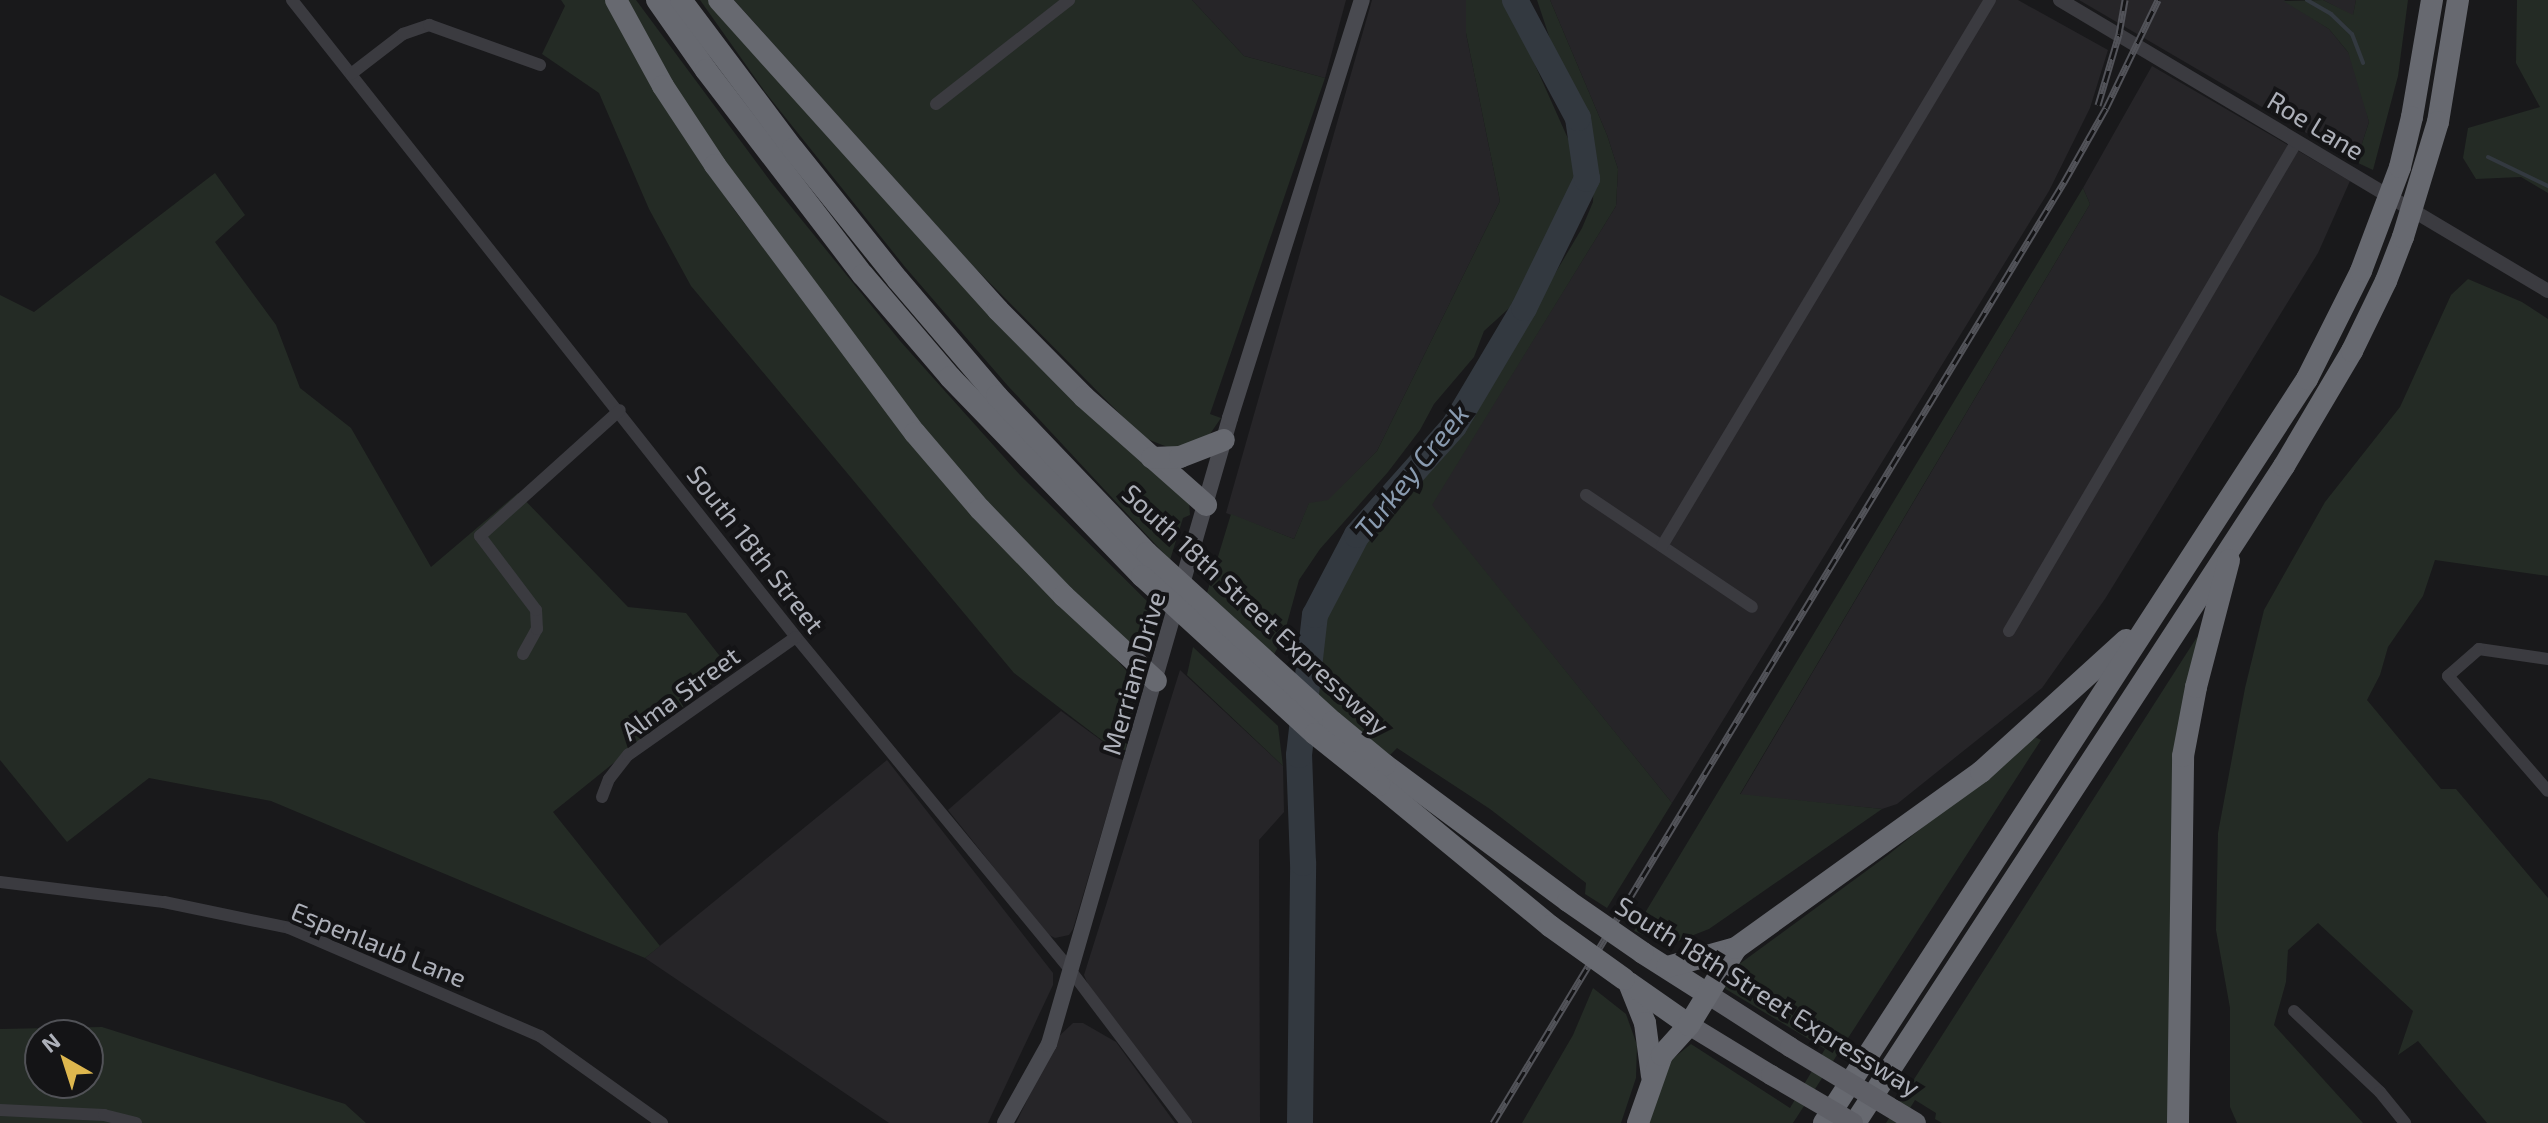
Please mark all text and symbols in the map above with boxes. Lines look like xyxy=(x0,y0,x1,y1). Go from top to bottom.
street label: Roe Lane xyxy=(2262,84,2370,166)
water label: Turkey Creek xyxy=(1347,397,1475,545)
street label: South 18th Street xyxy=(681,459,831,639)
street label: South 18th Street Expressway xyxy=(1116,477,1396,741)
street label: Merriam Drive xyxy=(1095,588,1171,758)
street label: Alma Street xyxy=(615,640,745,746)
street label: South 18th Street Expressway xyxy=(1610,889,1926,1103)
street label: Espenlaub Lane xyxy=(287,895,471,993)
north arrow xyxy=(24,1019,104,1099)
text: N xyxy=(36,1027,65,1057)

